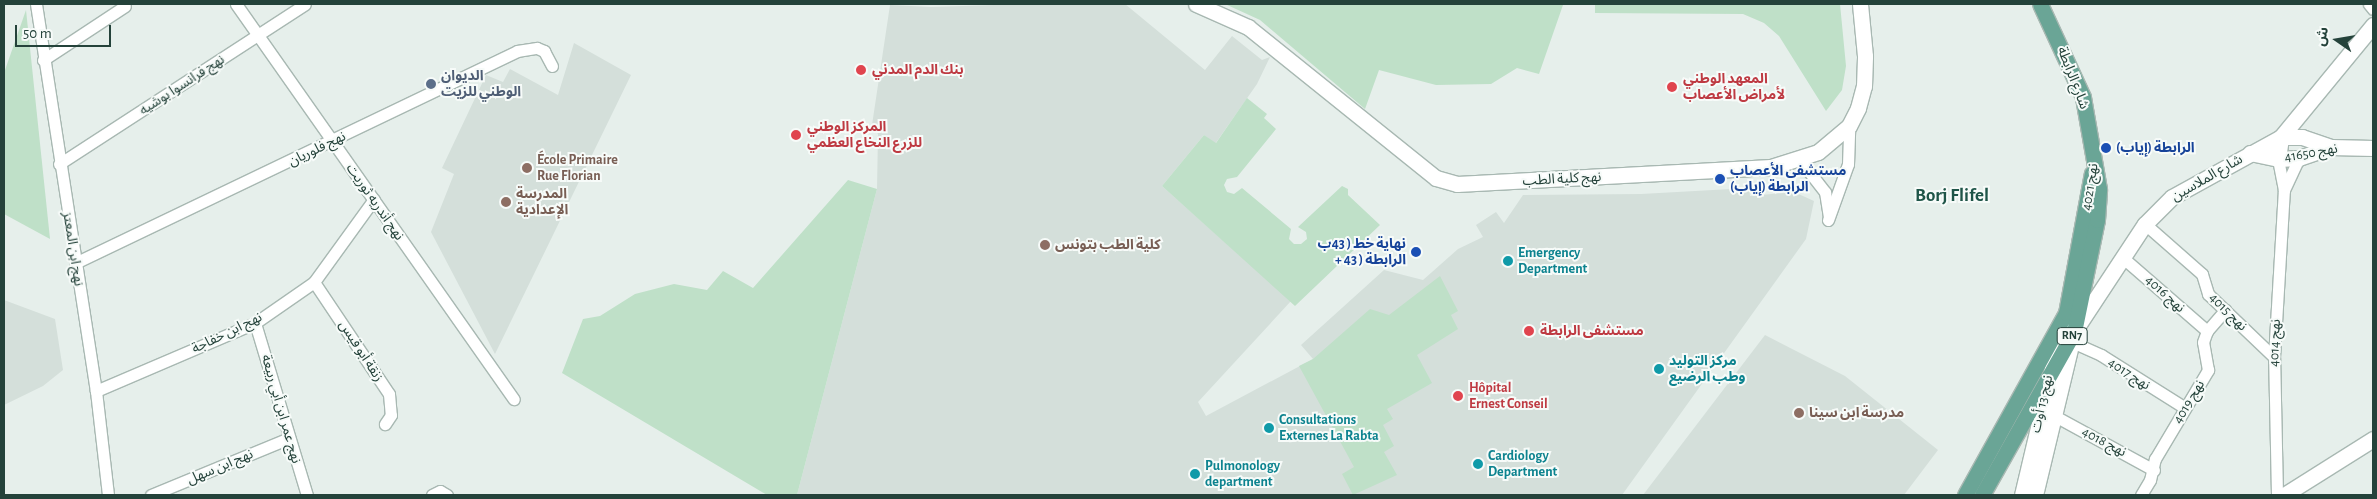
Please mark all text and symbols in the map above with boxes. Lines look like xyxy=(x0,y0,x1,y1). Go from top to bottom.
scale bar xyxy=(18,15,114,47)
north arrow xyxy=(2312,15,2362,65)
text: 50 m xyxy=(23,26,52,41)
text: ش xyxy=(2313,26,2331,48)
street label: شارع الرابطة xyxy=(2053,44,2093,112)
street label: نهج فرانسوا بوشيه xyxy=(136,51,228,119)
place label: بنك الدم المدني xyxy=(872,62,964,78)
marker: بنك الدم المدني xyxy=(854,63,868,77)
place label: الديوان الوطني للزيت xyxy=(441,68,521,100)
place label: المعهد الوطني لأمراض الأعصاب xyxy=(1683,71,1785,104)
marker: الديوان الوطني للزيت xyxy=(425,78,437,90)
marker: المعهد الوطني لأمراض الأعصاب xyxy=(1665,80,1679,94)
place label: المركز الوطني للزرع النخاع العظمي xyxy=(807,119,922,152)
street label: نهج فلوريان xyxy=(286,128,348,170)
marker: المركز الوطني للزرع النخاع العظمي xyxy=(789,128,803,142)
place label: الرابطة (إياب) xyxy=(2116,140,2195,156)
street label: نهج 41650 xyxy=(2283,140,2339,166)
marker: الرابطة (إياب) xyxy=(2100,142,2112,154)
street label: شارع الملاسين xyxy=(2168,151,2246,205)
place label: École Primaire Rue Florian xyxy=(537,152,618,184)
street label: نهج أندريه ثوريت xyxy=(342,160,408,244)
marker: École Primaire Rue Florian xyxy=(521,162,533,174)
street label: نهج 4021 xyxy=(2078,162,2102,212)
place label: مستشفى الأعصاب الرابطة (إياب) xyxy=(1730,163,1846,196)
street label: نهج كلية الطب xyxy=(1522,169,1602,189)
marker: مستشفى الأعصاب الرابطة (إياب) xyxy=(1714,173,1726,185)
district label: Borj Flifel xyxy=(1915,185,1989,207)
place label: المدرسة الإعدادية xyxy=(516,186,568,218)
marker: المدرسة الإعدادية xyxy=(500,196,512,208)
street label: نهج ابن المعتز xyxy=(59,211,87,287)
place label: نهاية خط ( 43ب + 43 ) الرابطة xyxy=(1317,236,1406,268)
place label: كلية الطب بتونس xyxy=(1055,237,1161,253)
marker: كلية الطب بتونس xyxy=(1039,239,1051,251)
place label: Emergency Department xyxy=(1518,245,1587,278)
marker: نهاية خط ( 43ب + 43 ) الرابطة xyxy=(1410,246,1422,258)
marker: Emergency Department xyxy=(1502,255,1514,267)
street label: نهج 4016 xyxy=(2142,272,2188,316)
street label: نهج 4015 xyxy=(2205,289,2251,335)
street label: نهج ابن خفاجة xyxy=(189,309,265,357)
street label: زنقة أبو قيس xyxy=(335,317,387,385)
street label: نهج 4014 xyxy=(2266,319,2284,367)
place label: مستشفى الرابطة xyxy=(1540,323,1644,339)
marker: مستشفى الرابطة xyxy=(1522,324,1536,338)
road number: RN7 xyxy=(2056,326,2088,346)
street label: نهج عمر ابن أبي ربيعة xyxy=(257,353,305,465)
place label: مركز التوليد وطب الرضيع xyxy=(1669,353,1746,386)
street label: نهج 4017 xyxy=(2105,354,2153,394)
marker: مركز التوليد وطب الرضيع xyxy=(1653,363,1665,375)
street label: نهج 13 أوت xyxy=(2027,374,2057,434)
street label: نهج 4019 xyxy=(2169,377,2209,427)
place label: Hôpital Ernest Conseil xyxy=(1469,380,1548,412)
marker: Hôpital Ernest Conseil xyxy=(1451,389,1465,403)
place label: مدرسة ابن سينا xyxy=(1809,405,1904,421)
marker: مدرسة ابن سينا xyxy=(1793,407,1805,419)
place label: Consultations Externes La Rabta xyxy=(1279,412,1379,444)
marker: Consultations Externes La Rabta xyxy=(1263,422,1275,434)
street label: نهج 4018 xyxy=(2079,423,2129,461)
street label: نهج ابن سهل xyxy=(184,446,256,488)
place label: Cardiology Department xyxy=(1488,448,1557,481)
place label: Pulmonology department xyxy=(1205,458,1280,491)
marker: Cardiology Department xyxy=(1472,458,1484,470)
marker: Pulmonology department xyxy=(1189,468,1201,480)

